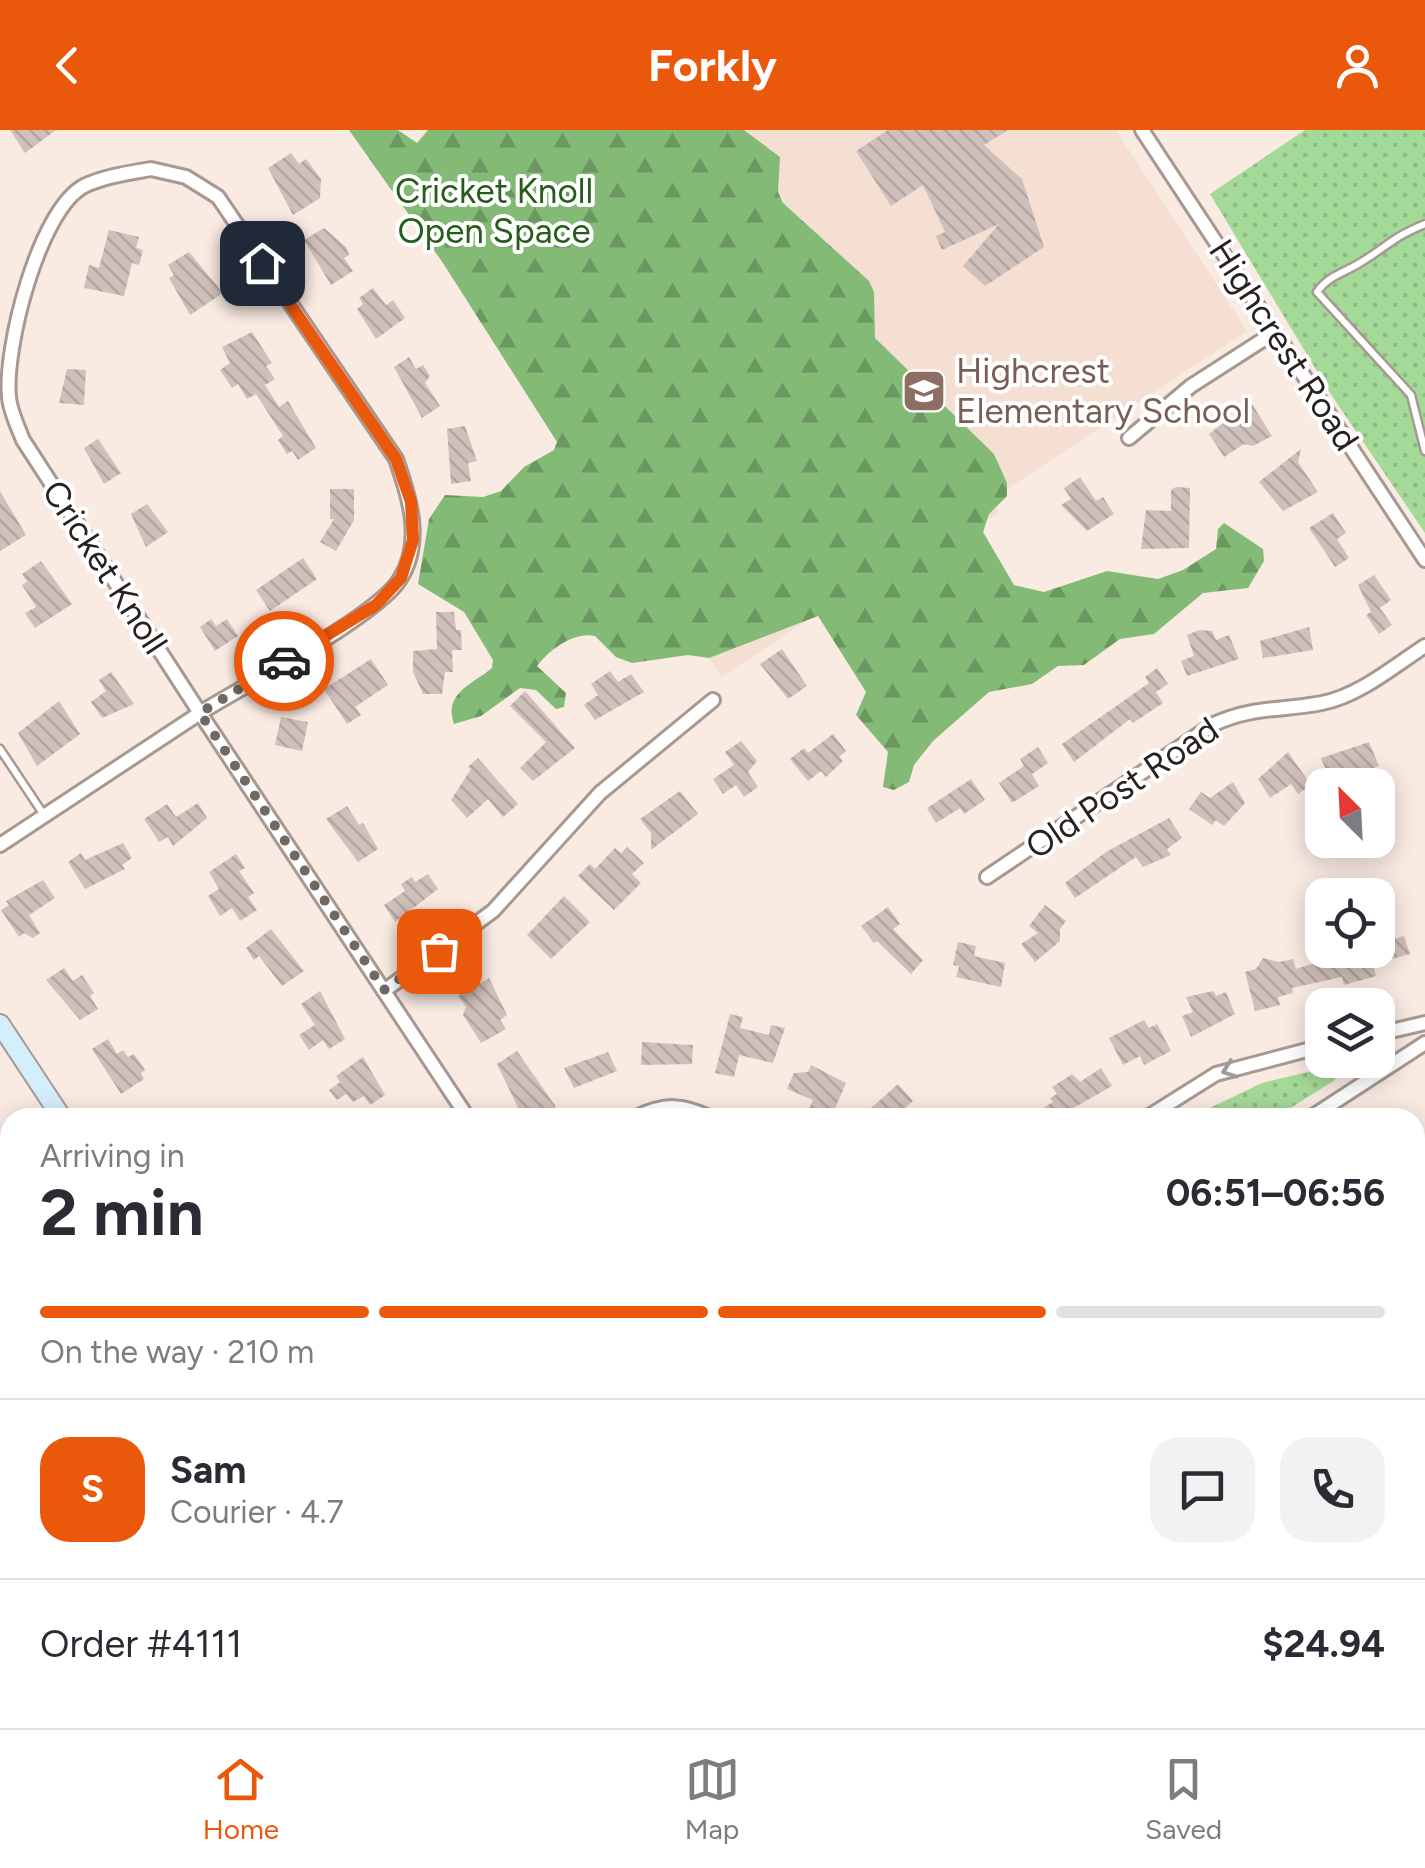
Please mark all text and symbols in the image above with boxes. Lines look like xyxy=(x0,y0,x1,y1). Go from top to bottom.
icon: back xyxy=(40,38,95,93)
text: Forkly xyxy=(648,38,777,92)
icon: person xyxy=(1330,38,1385,93)
park label: Cricket Knoll Open Space xyxy=(395,170,593,252)
pin xyxy=(220,221,305,306)
street label: Highcrest Road xyxy=(1200,232,1368,458)
icon: home xyxy=(235,236,290,291)
place label: Highcrest Elementary School xyxy=(956,350,1250,432)
school or university icon: Highcrest Elementary School xyxy=(901,368,947,414)
street label: Cricket Knoll xyxy=(33,472,177,662)
courier xyxy=(234,611,334,711)
icon: car xyxy=(257,634,312,689)
street label: Old Post Road xyxy=(1018,708,1226,868)
north arrow xyxy=(1305,768,1395,858)
map controls xyxy=(1305,768,1395,1078)
button: locate xyxy=(1305,878,1395,968)
pin xyxy=(397,909,482,994)
icon: bag xyxy=(412,924,467,979)
button: layers xyxy=(1305,988,1395,1078)
one-way arrow xyxy=(1222,1058,1239,1079)
text: Arriving in xyxy=(40,1137,185,1175)
text: 06:51–06:56 xyxy=(1166,1170,1385,1216)
text: 2 min xyxy=(40,1173,204,1251)
text: On the way · 210 m xyxy=(40,1333,314,1371)
button: chat xyxy=(1150,1437,1255,1542)
button: phone xyxy=(1280,1437,1385,1542)
text: Sam xyxy=(170,1447,246,1493)
text: S xyxy=(81,1466,104,1512)
text: Courier · 4.7 xyxy=(170,1493,344,1531)
text: Order #4111 xyxy=(40,1621,242,1667)
text: $24.94 xyxy=(1262,1621,1385,1667)
tab: Home xyxy=(203,1752,279,1846)
tab: Map xyxy=(685,1752,740,1846)
tab: Saved xyxy=(1145,1752,1222,1846)

